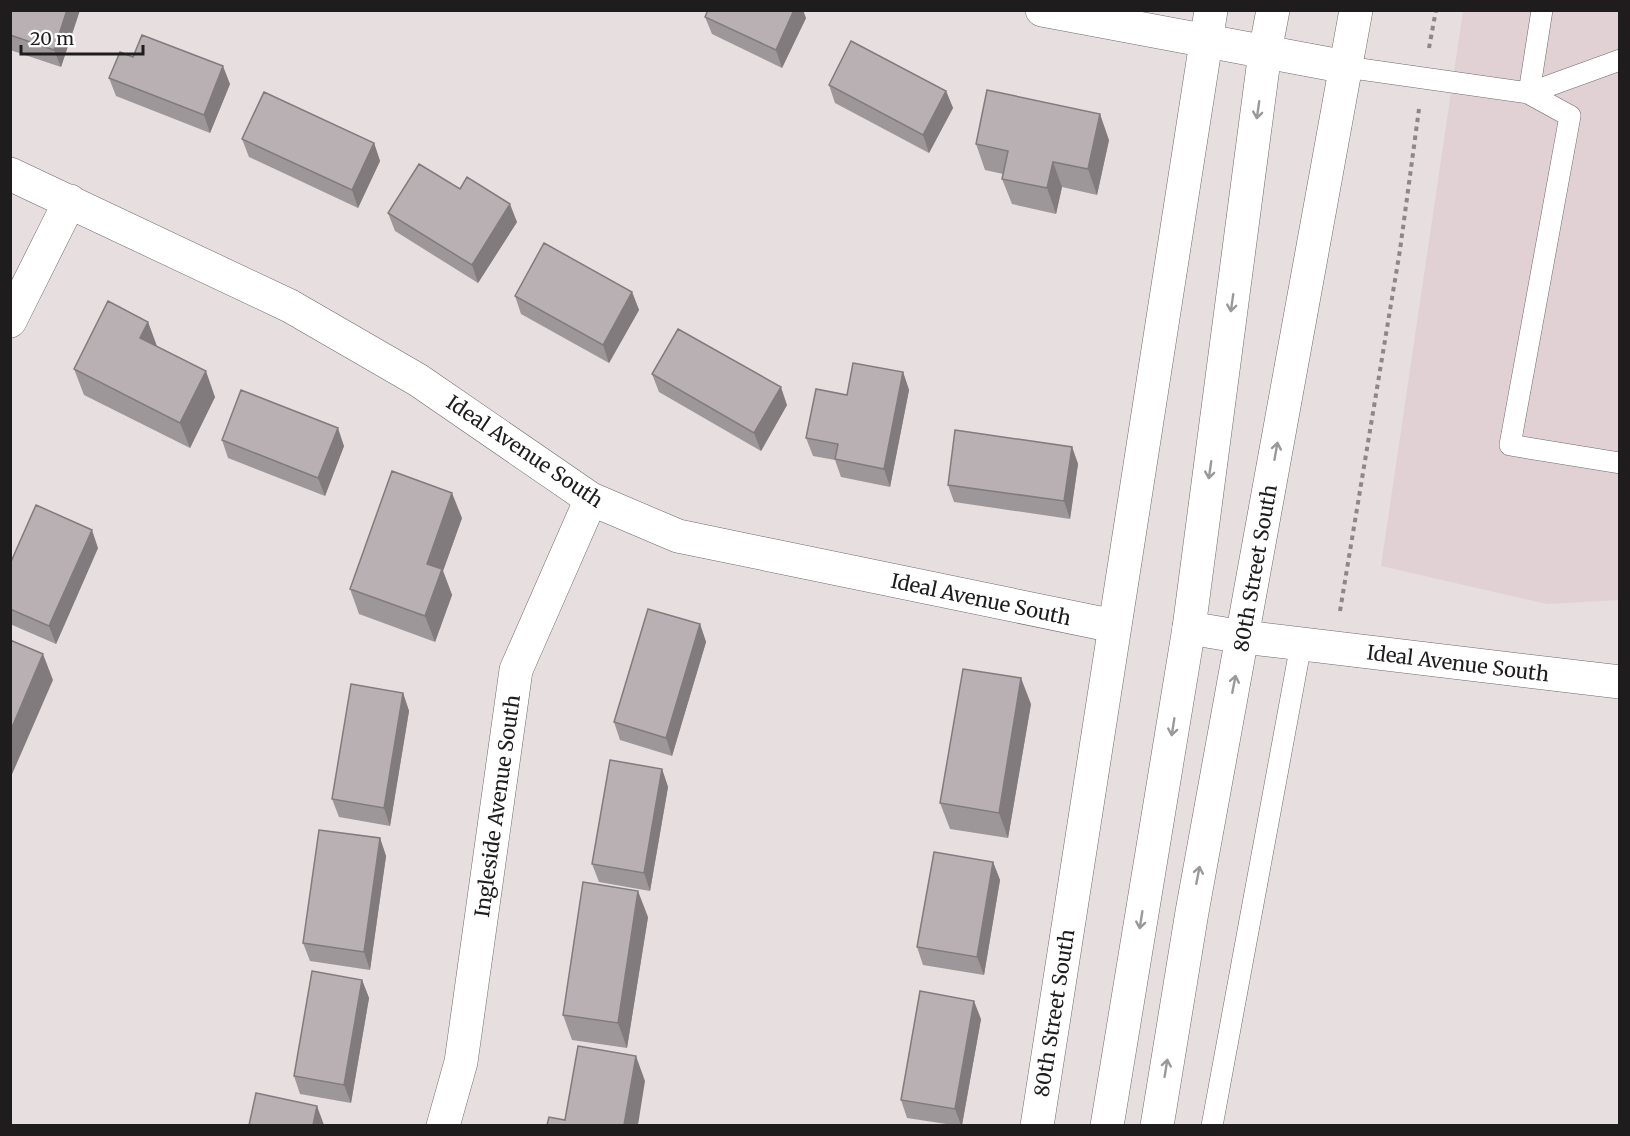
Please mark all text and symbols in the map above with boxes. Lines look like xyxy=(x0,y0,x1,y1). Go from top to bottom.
scale bar xyxy=(21,18,142,56)
text: 20 m xyxy=(30,27,74,50)
one-way arrow xyxy=(1252,99,1263,119)
one-way arrow xyxy=(1226,293,1237,313)
street label: Ideal Avenue South xyxy=(442,389,608,513)
one-way arrow xyxy=(1271,441,1282,461)
one-way arrow xyxy=(1204,459,1215,479)
street label: 80th Street South xyxy=(1228,482,1282,654)
street label: Ideal Avenue South xyxy=(889,568,1073,630)
street label: Ideal Avenue South xyxy=(1365,639,1551,687)
one-way arrow xyxy=(1229,674,1240,694)
street label: Ingleside Avenue South xyxy=(469,693,525,919)
one-way arrow xyxy=(1167,717,1178,737)
one-way arrow xyxy=(1193,866,1204,886)
one-way arrow xyxy=(1135,909,1146,929)
street label: 80th Street South xyxy=(1028,927,1080,1099)
one-way arrow xyxy=(1161,1058,1172,1078)

